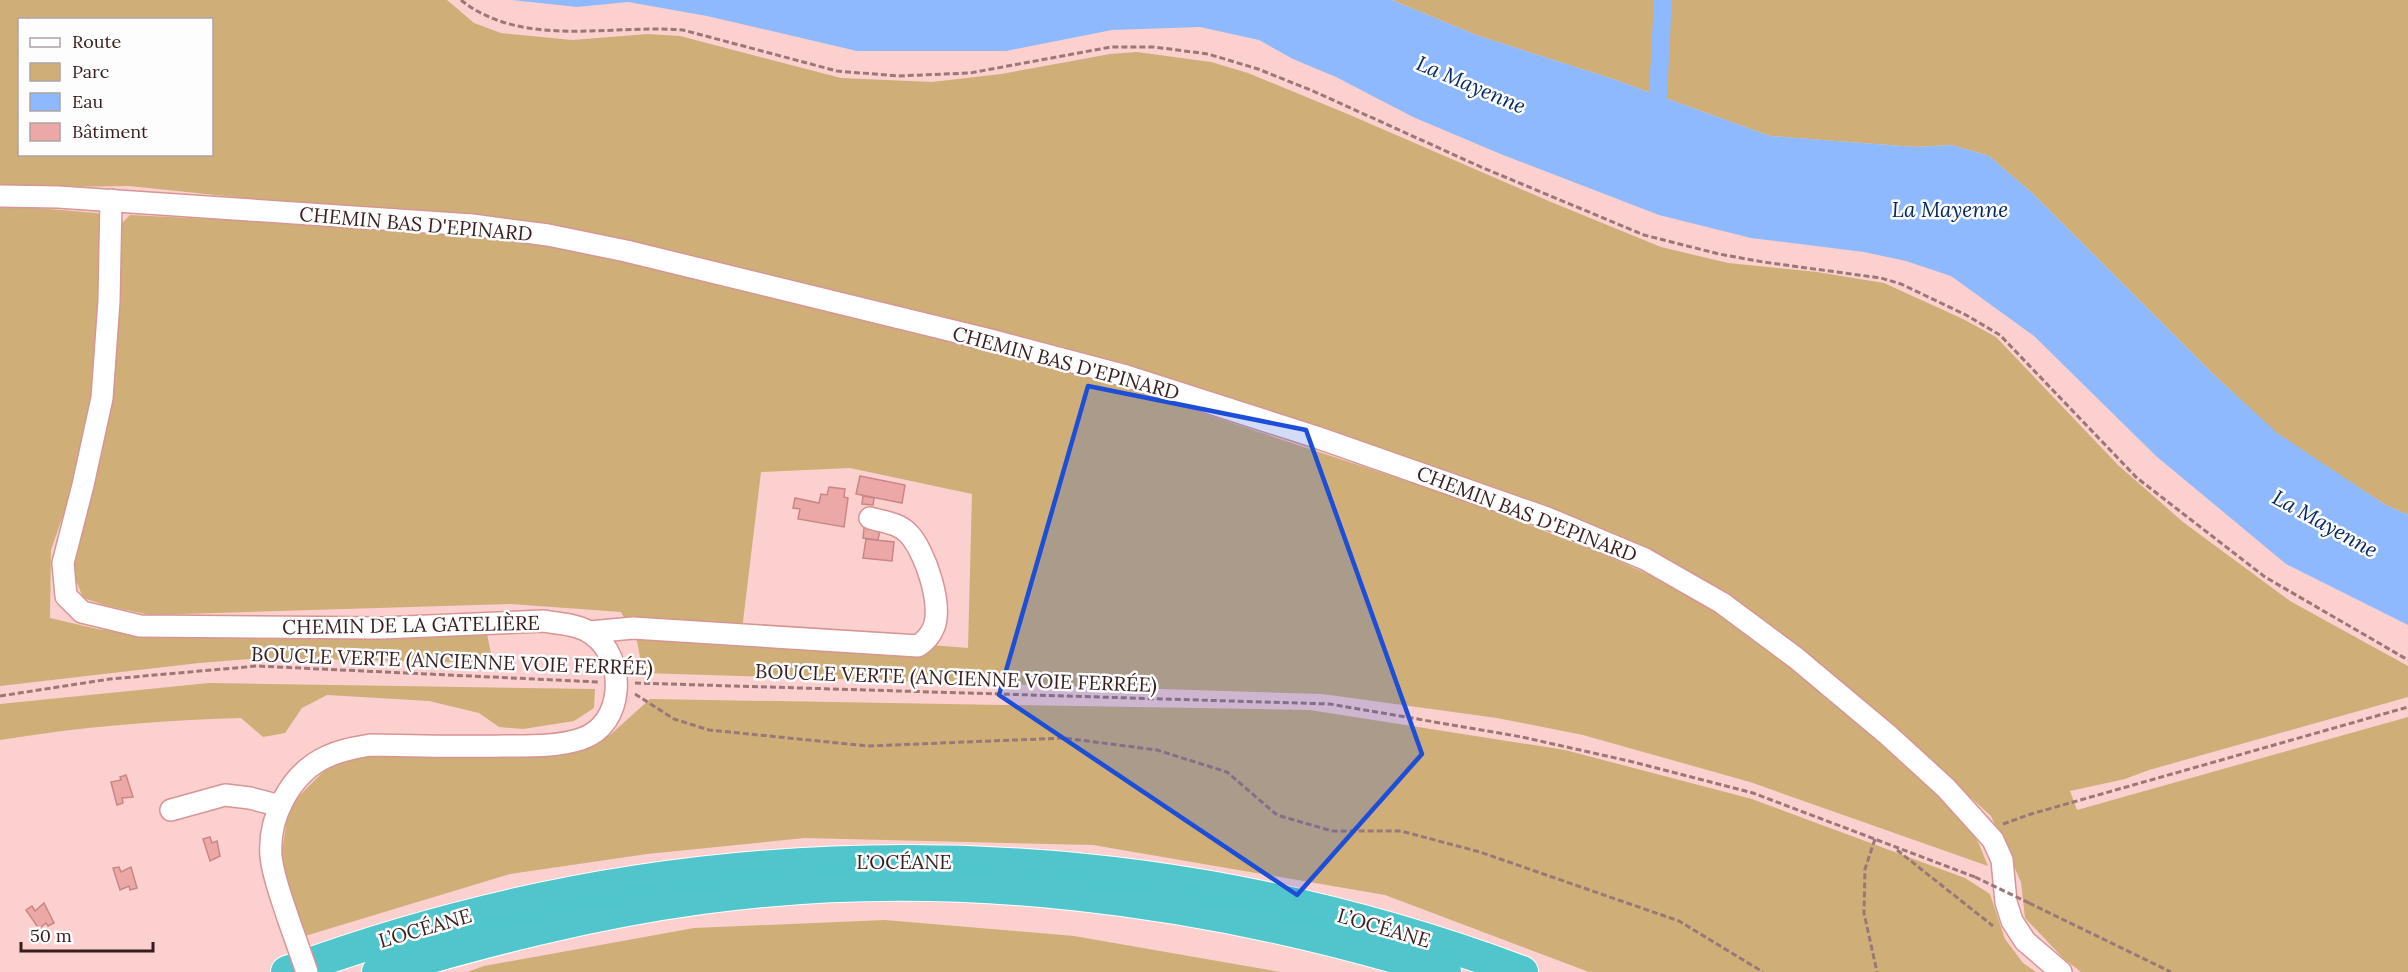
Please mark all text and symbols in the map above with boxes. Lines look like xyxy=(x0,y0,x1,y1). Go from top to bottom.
legend xyxy=(18,18,213,156)
text: Route xyxy=(72,30,121,53)
water label: La Mayenne xyxy=(1412,49,1530,120)
text: Parc xyxy=(72,60,109,83)
text: Eau xyxy=(72,90,103,113)
text: Bâtiment xyxy=(72,120,148,143)
water label: La Mayenne xyxy=(1892,196,2008,223)
street label: CHEMIN BAS D'EPINARD xyxy=(298,201,534,246)
street label: CHEMIN BAS D'EPINARD xyxy=(950,320,1182,405)
street label: CHEMIN BAS D'EPINARD xyxy=(1413,460,1641,567)
water label: La Mayenne xyxy=(2268,484,2383,564)
street label: CHEMIN DE LA GATELIÈRE xyxy=(282,610,540,639)
street label: BOUCLE VERTE (ANCIENNE VOIE FERRÉE) xyxy=(251,641,653,681)
street label: BOUCLE VERTE (ANCIENNE VOIE FERRÉE) xyxy=(755,658,1157,698)
street label: L’OCÉANE xyxy=(856,849,952,874)
street label: L’OCÉANE xyxy=(375,902,474,953)
street label: L’OCÉANE xyxy=(1335,902,1434,953)
scale bar xyxy=(21,915,153,953)
text: 50 m xyxy=(30,924,72,947)

